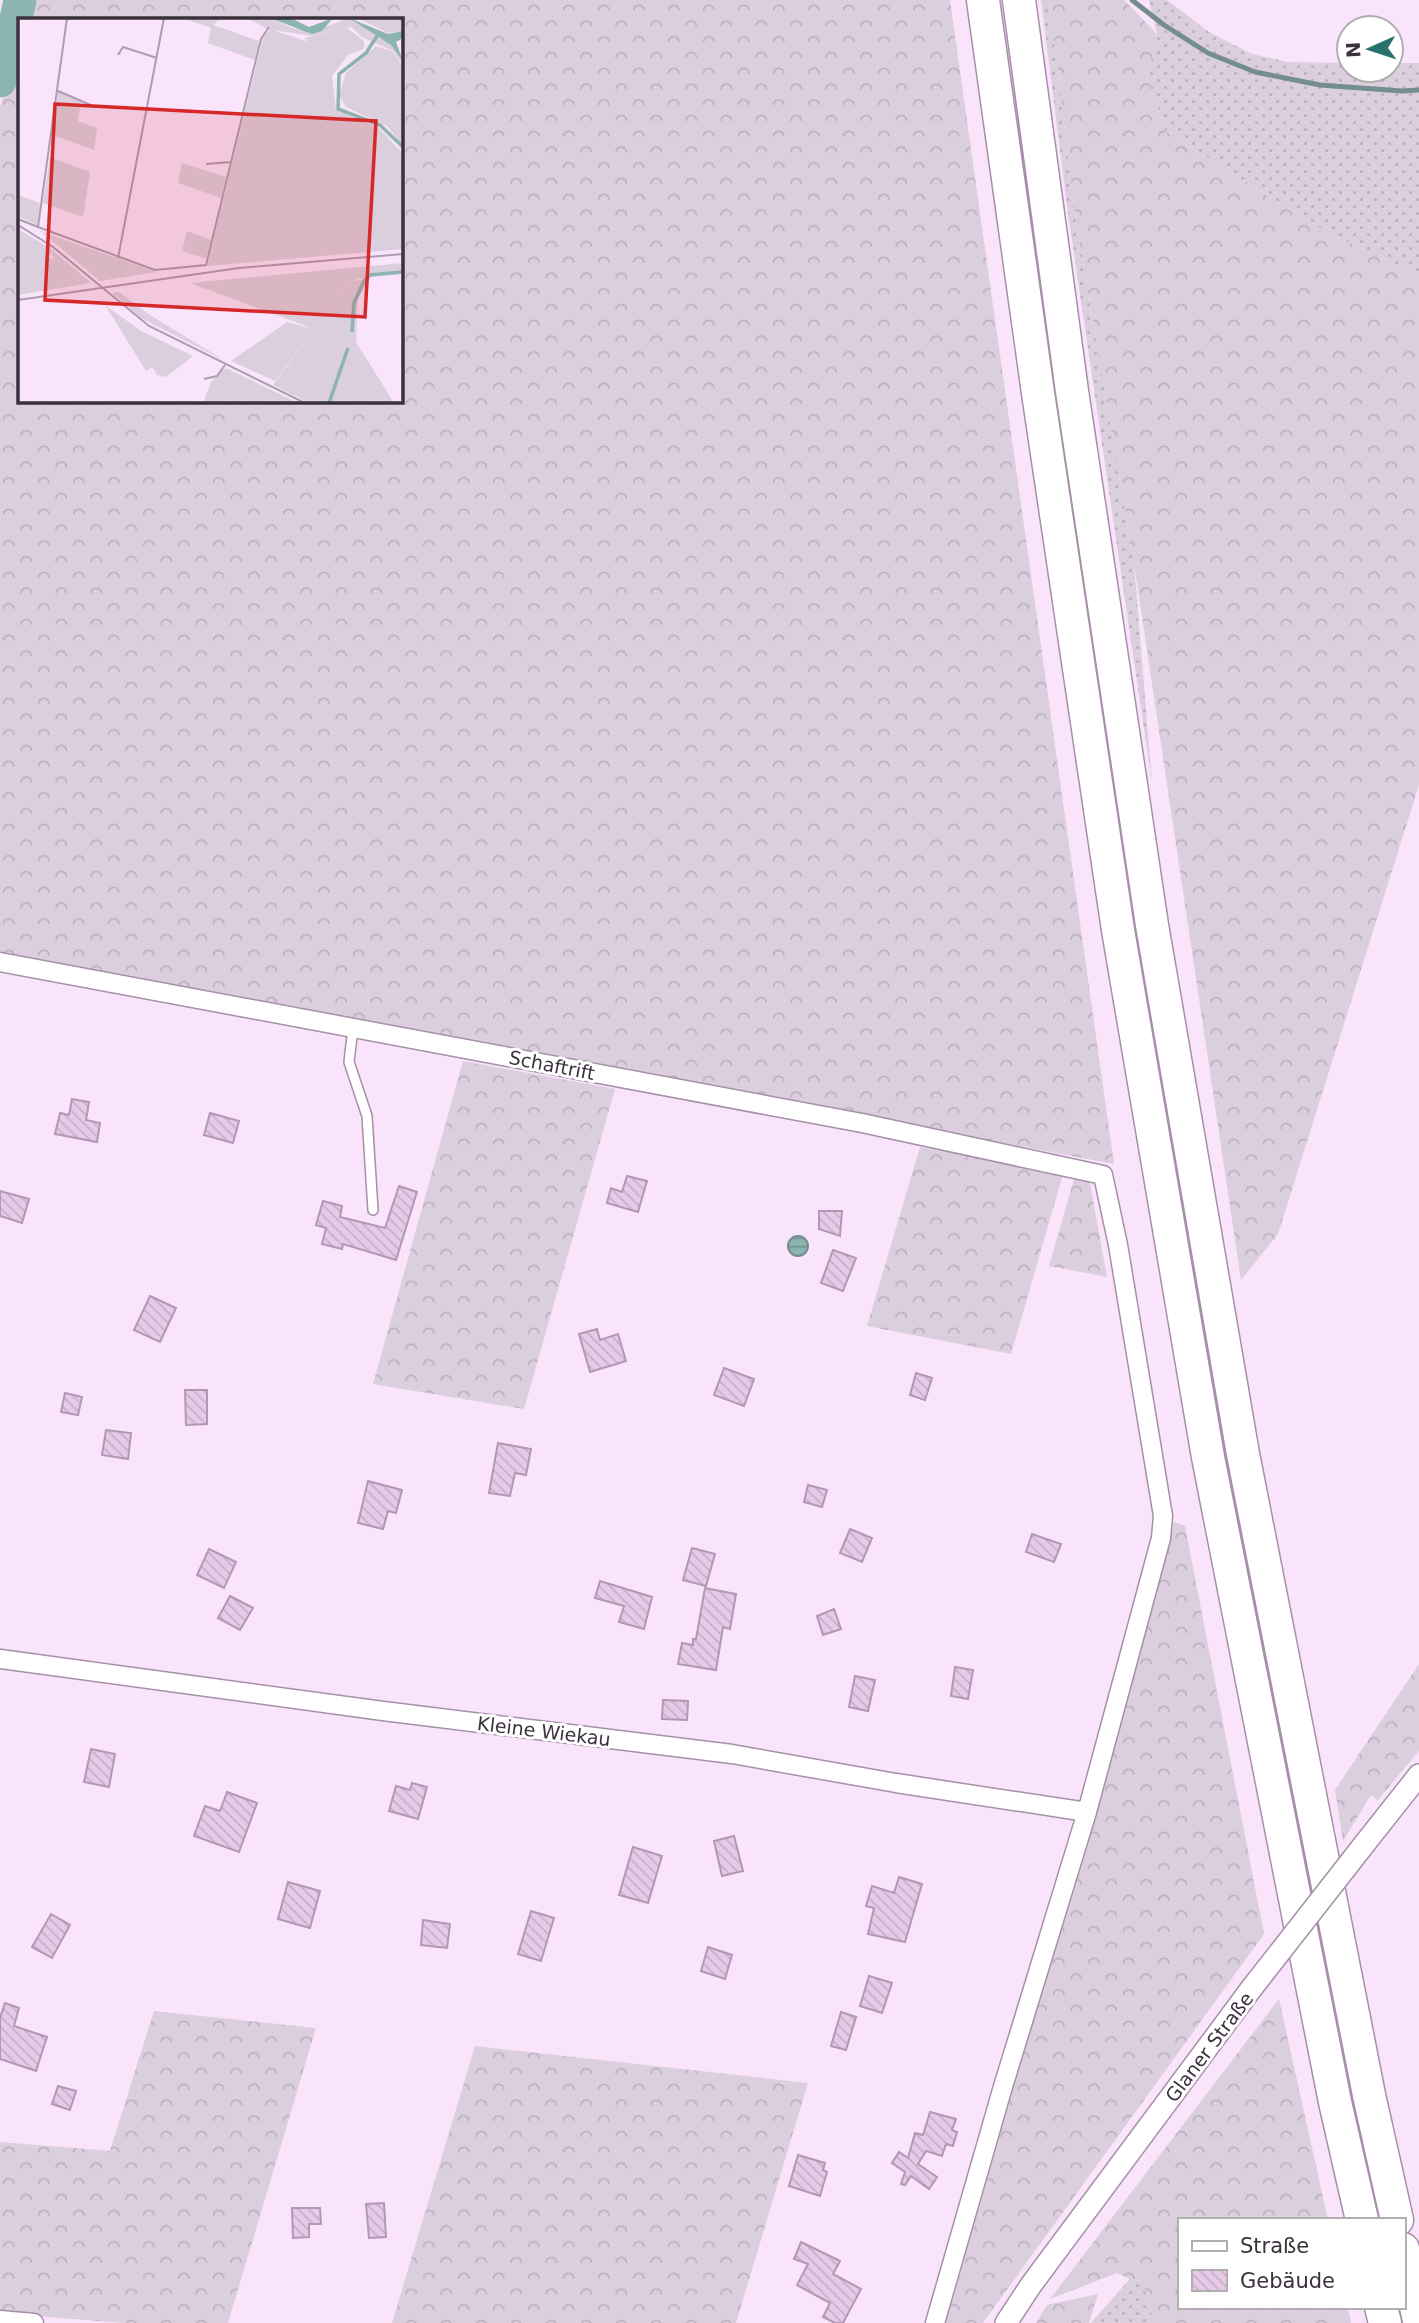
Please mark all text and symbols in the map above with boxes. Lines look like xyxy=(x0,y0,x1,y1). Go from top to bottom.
north arrow xyxy=(1335,14,1405,84)
inset map xyxy=(18,18,402,402)
text: N xyxy=(1342,41,1364,58)
street label: Schaftrift xyxy=(507,1046,597,1084)
street label: Kleine Wiekau xyxy=(476,1712,612,1750)
street label: Glaner Straße xyxy=(1161,1988,1257,2106)
legend xyxy=(1178,2218,1405,2309)
text: Straße xyxy=(1240,2234,1309,2258)
text: Gebäude xyxy=(1240,2269,1335,2293)

